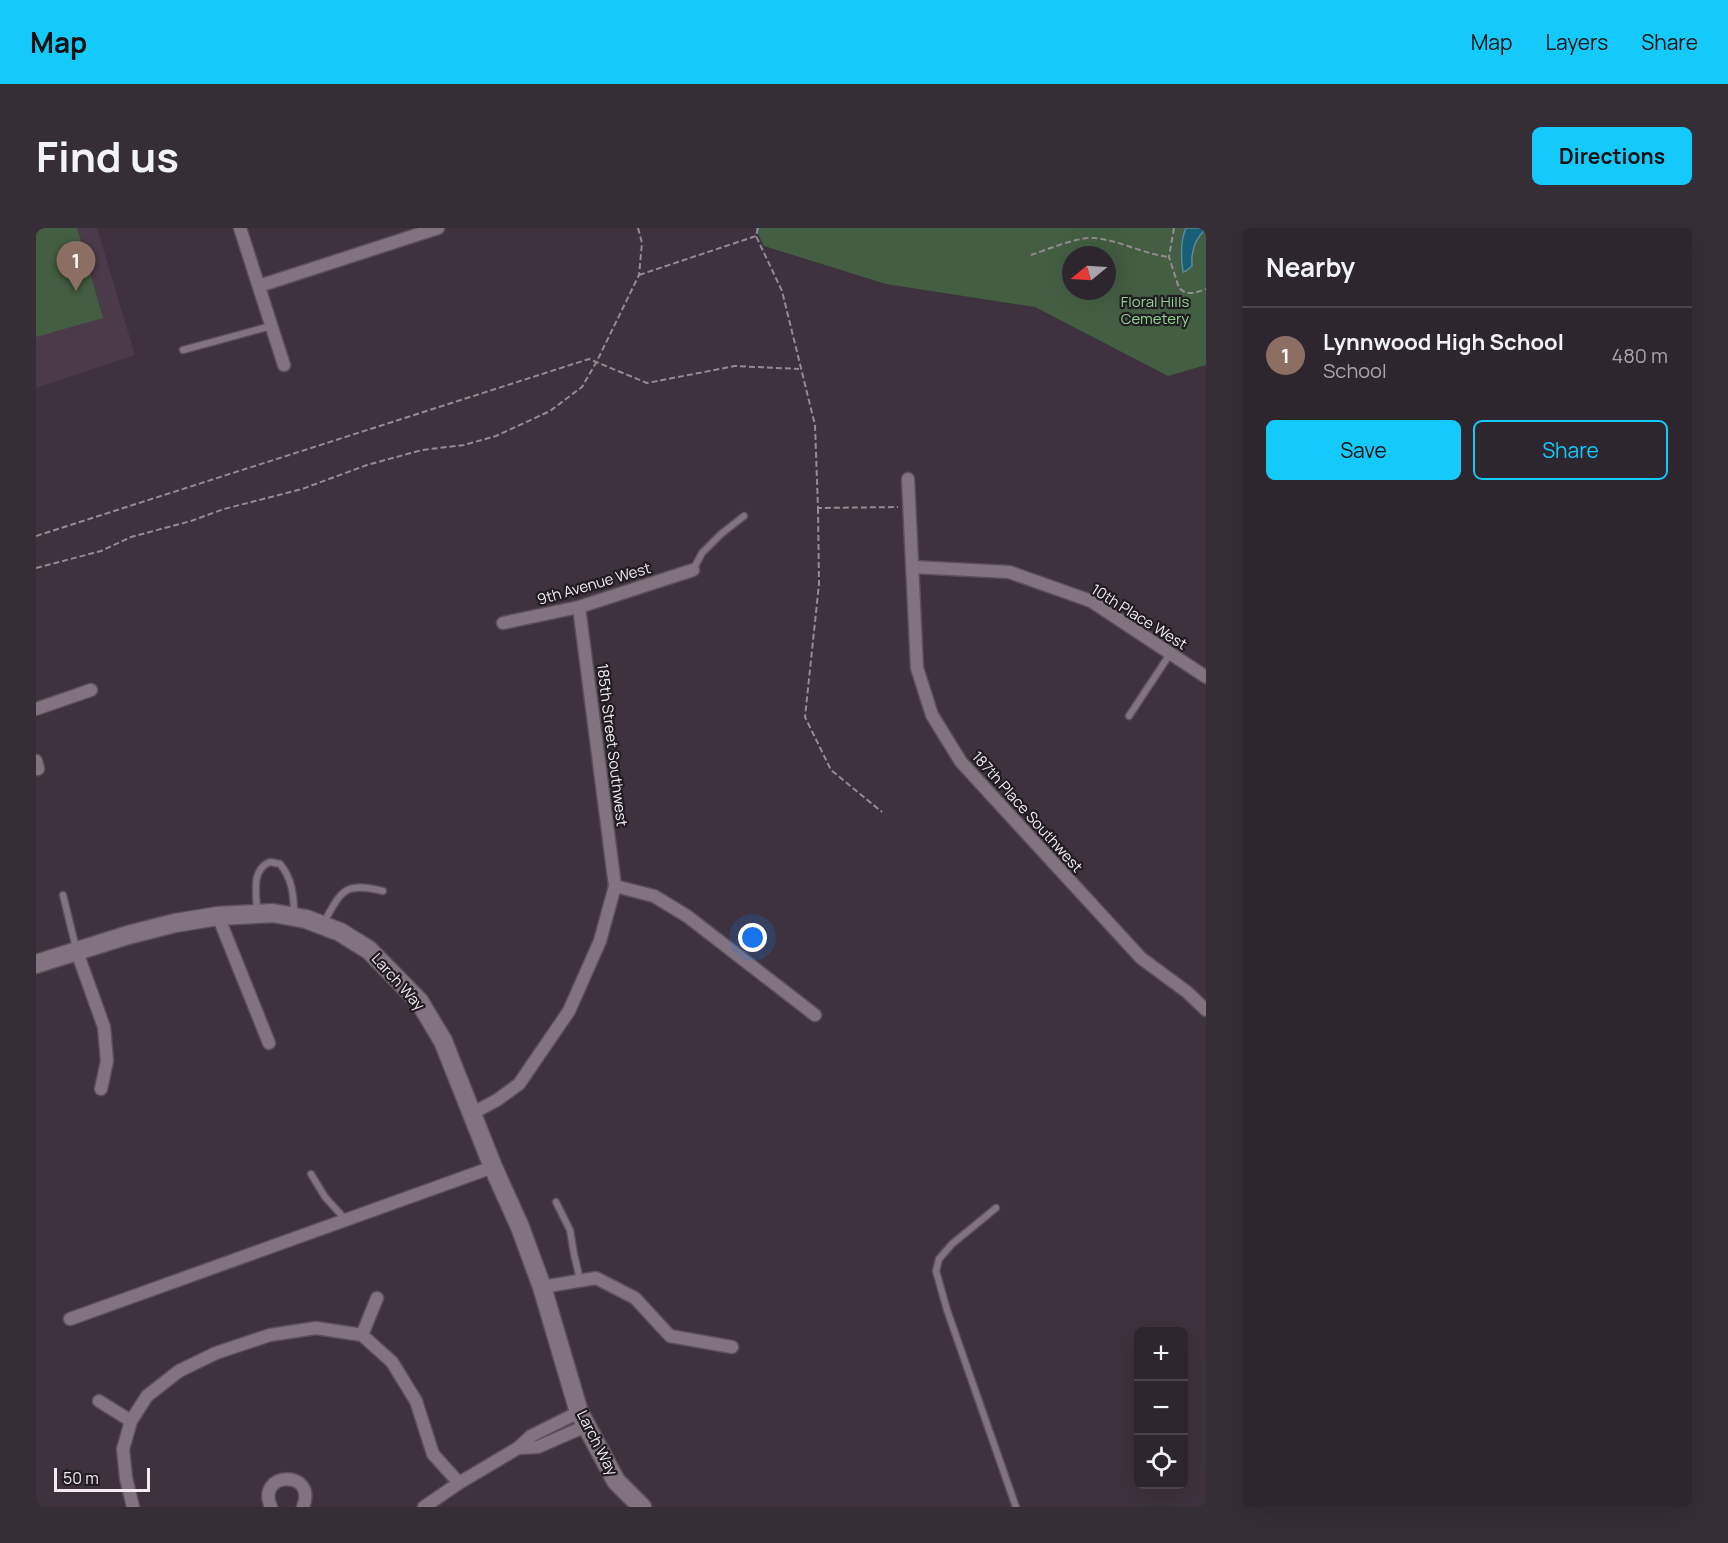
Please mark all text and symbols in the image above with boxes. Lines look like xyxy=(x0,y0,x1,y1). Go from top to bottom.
text: Map xyxy=(30,23,87,61)
text: Map xyxy=(1471,28,1512,56)
text: Layers xyxy=(1545,28,1608,56)
text: Share xyxy=(1641,28,1698,56)
text: Find us xyxy=(36,127,179,185)
button: Directions xyxy=(1532,127,1692,185)
pin: 1 xyxy=(56,242,96,291)
north arrow xyxy=(1062,246,1116,300)
text: Nearby xyxy=(1266,249,1355,285)
park label: Floral Hills Cemetery xyxy=(1121,291,1189,329)
text: Lynnwood High School xyxy=(1323,327,1564,357)
text: 1 xyxy=(1281,342,1290,369)
text: 480 m xyxy=(1611,342,1668,369)
text: School xyxy=(1323,357,1387,384)
button: Save xyxy=(1266,420,1461,480)
button: Share xyxy=(1473,420,1668,480)
street label: 9th Avenue West xyxy=(535,557,653,610)
street label: 10th Place West xyxy=(1087,579,1191,654)
street label: 185th Street Southwest xyxy=(592,662,633,828)
street label: 187th Place Southwest xyxy=(967,746,1088,877)
your location xyxy=(738,923,767,952)
street label: Larch Way xyxy=(367,948,430,1015)
map controls xyxy=(1134,1327,1188,1489)
button: + xyxy=(1134,1327,1188,1381)
button: − xyxy=(1134,1381,1188,1435)
street label: Larch Way xyxy=(572,1407,623,1479)
button: locate xyxy=(1134,1435,1188,1489)
scale bar xyxy=(54,1465,150,1492)
text: 50 m xyxy=(63,1467,99,1489)

